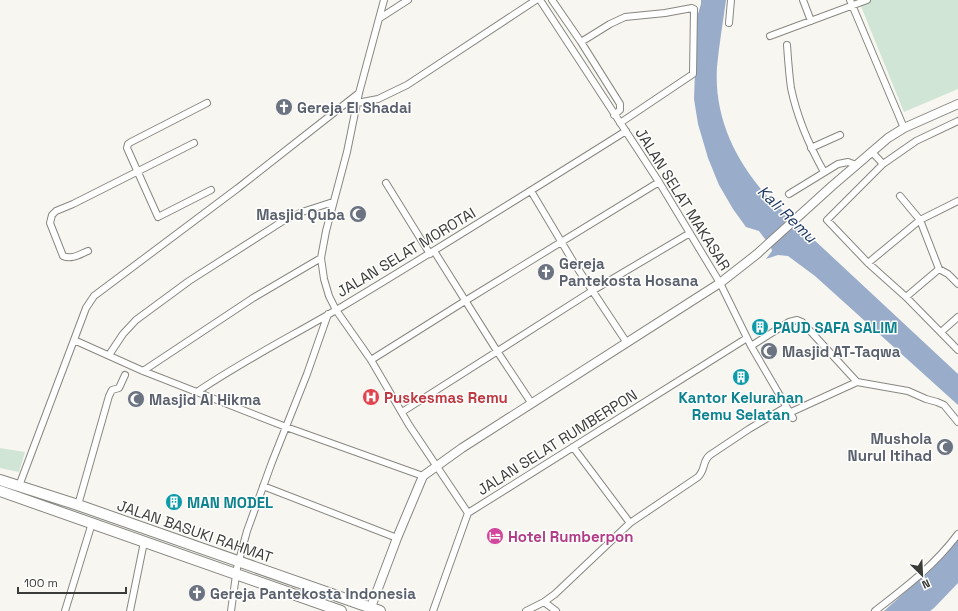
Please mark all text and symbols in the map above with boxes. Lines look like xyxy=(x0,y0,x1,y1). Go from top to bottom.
church icon: Gereja El Shadai xyxy=(274,97,294,117)
place label: Gereja El Shadai xyxy=(297,98,412,117)
street label: JALAN SELAT MAKASAR xyxy=(631,124,735,274)
water label: Kali Remu xyxy=(753,181,822,248)
street label: JALAN SELAT MOROTAI xyxy=(333,203,479,301)
mosque icon: Masjid Quba xyxy=(348,204,368,224)
place label: Masjid Quba xyxy=(256,205,345,224)
place label: Gereja Pantekosta Hosana xyxy=(559,254,699,290)
church icon: Gereja Pantekosta Hosana xyxy=(536,262,556,282)
building icon: PAUD SAFA SALIM xyxy=(750,317,770,337)
place label: PAUD SAFA SALIM xyxy=(773,318,898,337)
mosque icon: Masjid AT-Taqwa xyxy=(759,341,779,361)
place label: Masjid AT-Taqwa xyxy=(782,342,901,361)
building icon: Kantor Kelurahan Remu Selatan xyxy=(731,367,751,387)
street label: JALAN SELAT RUMBERPON xyxy=(474,385,640,499)
hospital icon: Puskesmas Remu xyxy=(361,387,381,407)
place label: Puskesmas Remu xyxy=(384,388,508,407)
place label: Kantor Kelurahan Remu Selatan xyxy=(678,388,804,424)
mosque icon: Masjid Al Hikma xyxy=(126,389,146,409)
place label: Masjid Al Hikma xyxy=(149,390,261,409)
place label: Mushola Nurul Itihad xyxy=(848,429,932,465)
mosque icon: Mushola Nurul Itihad xyxy=(935,437,955,457)
building icon: MAN MODEL xyxy=(164,492,184,512)
place label: MAN MODEL xyxy=(187,493,273,512)
street label: JALAN BASUKI RAHMAT xyxy=(115,495,275,567)
hotel icon: Hotel Rumberpon xyxy=(485,526,505,546)
place label: Hotel Rumberpon xyxy=(508,527,634,546)
north arrow xyxy=(902,555,942,595)
scale bar xyxy=(18,569,126,595)
text: 100 m xyxy=(24,575,58,591)
text: N xyxy=(920,576,932,592)
church icon: Gereja Pantekosta Indonesia xyxy=(187,583,207,603)
place label: Gereja Pantekosta Indonesia xyxy=(210,584,416,603)

